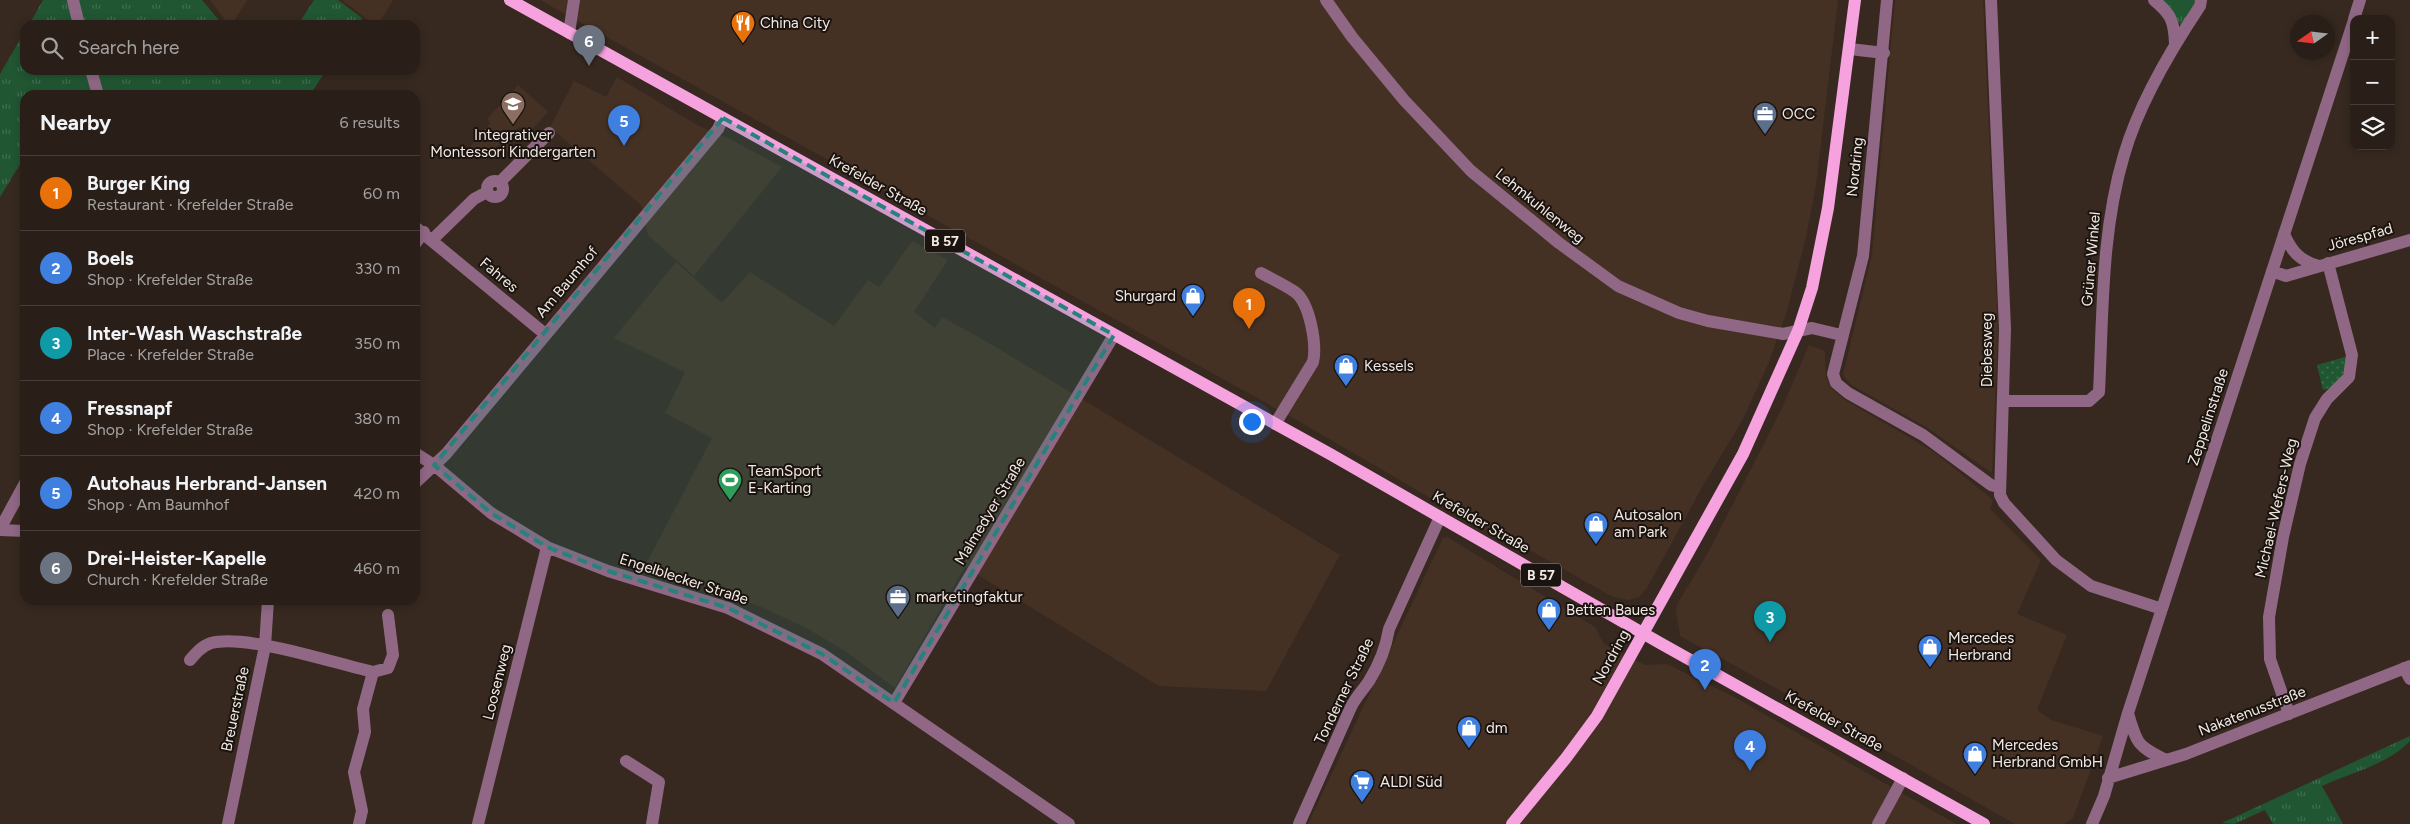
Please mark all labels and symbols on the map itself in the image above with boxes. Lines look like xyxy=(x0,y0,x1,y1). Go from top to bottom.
restaurant icon: China City xyxy=(730,10,756,44)
place label: China City xyxy=(760,14,830,32)
north arrow xyxy=(2290,15,2335,60)
pin: 6 xyxy=(573,25,605,66)
school or university icon: Integrativer Montessori Kindergarten xyxy=(500,91,526,125)
office icon: OCC xyxy=(1752,101,1778,135)
pin: 5 xyxy=(608,105,640,146)
place label: OCC xyxy=(1782,105,1815,123)
place label: Integrativer Montessori Kindergarten xyxy=(430,126,596,161)
street label: Nordring xyxy=(1843,136,1867,198)
street label: Krefelder Straße xyxy=(826,151,930,219)
street label: Lehmkuhlenweg xyxy=(1492,165,1588,247)
street label: Grüner Winkel xyxy=(2078,211,2104,307)
street label: Jörespfad xyxy=(2325,219,2395,255)
road number: B 57 xyxy=(925,230,965,252)
street label: Am Baumhof xyxy=(532,242,602,321)
street label: Fahres xyxy=(476,254,522,296)
shop icon: Shurgard xyxy=(1180,283,1206,317)
place label: Shurgard xyxy=(1115,287,1176,305)
pin: 1 xyxy=(1233,288,1265,329)
street label: Diebesweg xyxy=(1978,313,1996,387)
shop icon: Kessels xyxy=(1333,353,1359,387)
place label: Kessels xyxy=(1364,357,1414,375)
street label: Zeppelinstraße xyxy=(2184,366,2232,468)
your location xyxy=(1239,409,1265,435)
street label: Michael-Wefers-Weg xyxy=(2251,436,2301,580)
street label: Malmedyer Straße xyxy=(951,454,1029,568)
place label: TeamSport E-Karting xyxy=(748,462,822,497)
sports icon: TeamSport E-Karting xyxy=(717,467,743,501)
street label: Krefelder Straße xyxy=(1429,487,1533,557)
place label: Autosalon am Park xyxy=(1614,506,1682,541)
shop icon: Autosalon am Park xyxy=(1583,511,1609,545)
street label: Engelblecker Straße xyxy=(617,550,751,608)
road number: B 57 xyxy=(1521,564,1561,586)
office icon: marketingfaktur xyxy=(885,584,911,618)
place label: marketingfaktur xyxy=(916,588,1023,606)
shop icon: Betten Baues xyxy=(1536,597,1562,631)
place label: Betten Baues xyxy=(1566,601,1655,619)
pin: 3 xyxy=(1754,601,1786,642)
street label: Nordring xyxy=(1589,626,1633,688)
place label: Mercedes Herbrand xyxy=(1948,629,2014,664)
shop icon: Mercedes Herbrand xyxy=(1917,634,1943,668)
street label: Tonderner Straße xyxy=(1310,635,1378,747)
street label: Loosenweg xyxy=(479,642,515,722)
pin: 2 xyxy=(1689,649,1721,690)
street label: Breuerstraße xyxy=(217,665,253,753)
street label: Nakatenusstraße xyxy=(2196,682,2308,740)
street label: Krefelder Straße xyxy=(1782,687,1886,755)
shop icon: dm xyxy=(1456,715,1482,749)
place label: dm xyxy=(1486,719,1508,737)
pin: 4 xyxy=(1734,730,1766,771)
place label: Mercedes Herbrand GmbH xyxy=(1992,736,2103,771)
shop icon: Mercedes Herbrand GmbH xyxy=(1962,741,1988,775)
supermarket icon: ALDI Süd xyxy=(1349,769,1375,803)
place label: ALDI Süd xyxy=(1380,773,1442,791)

